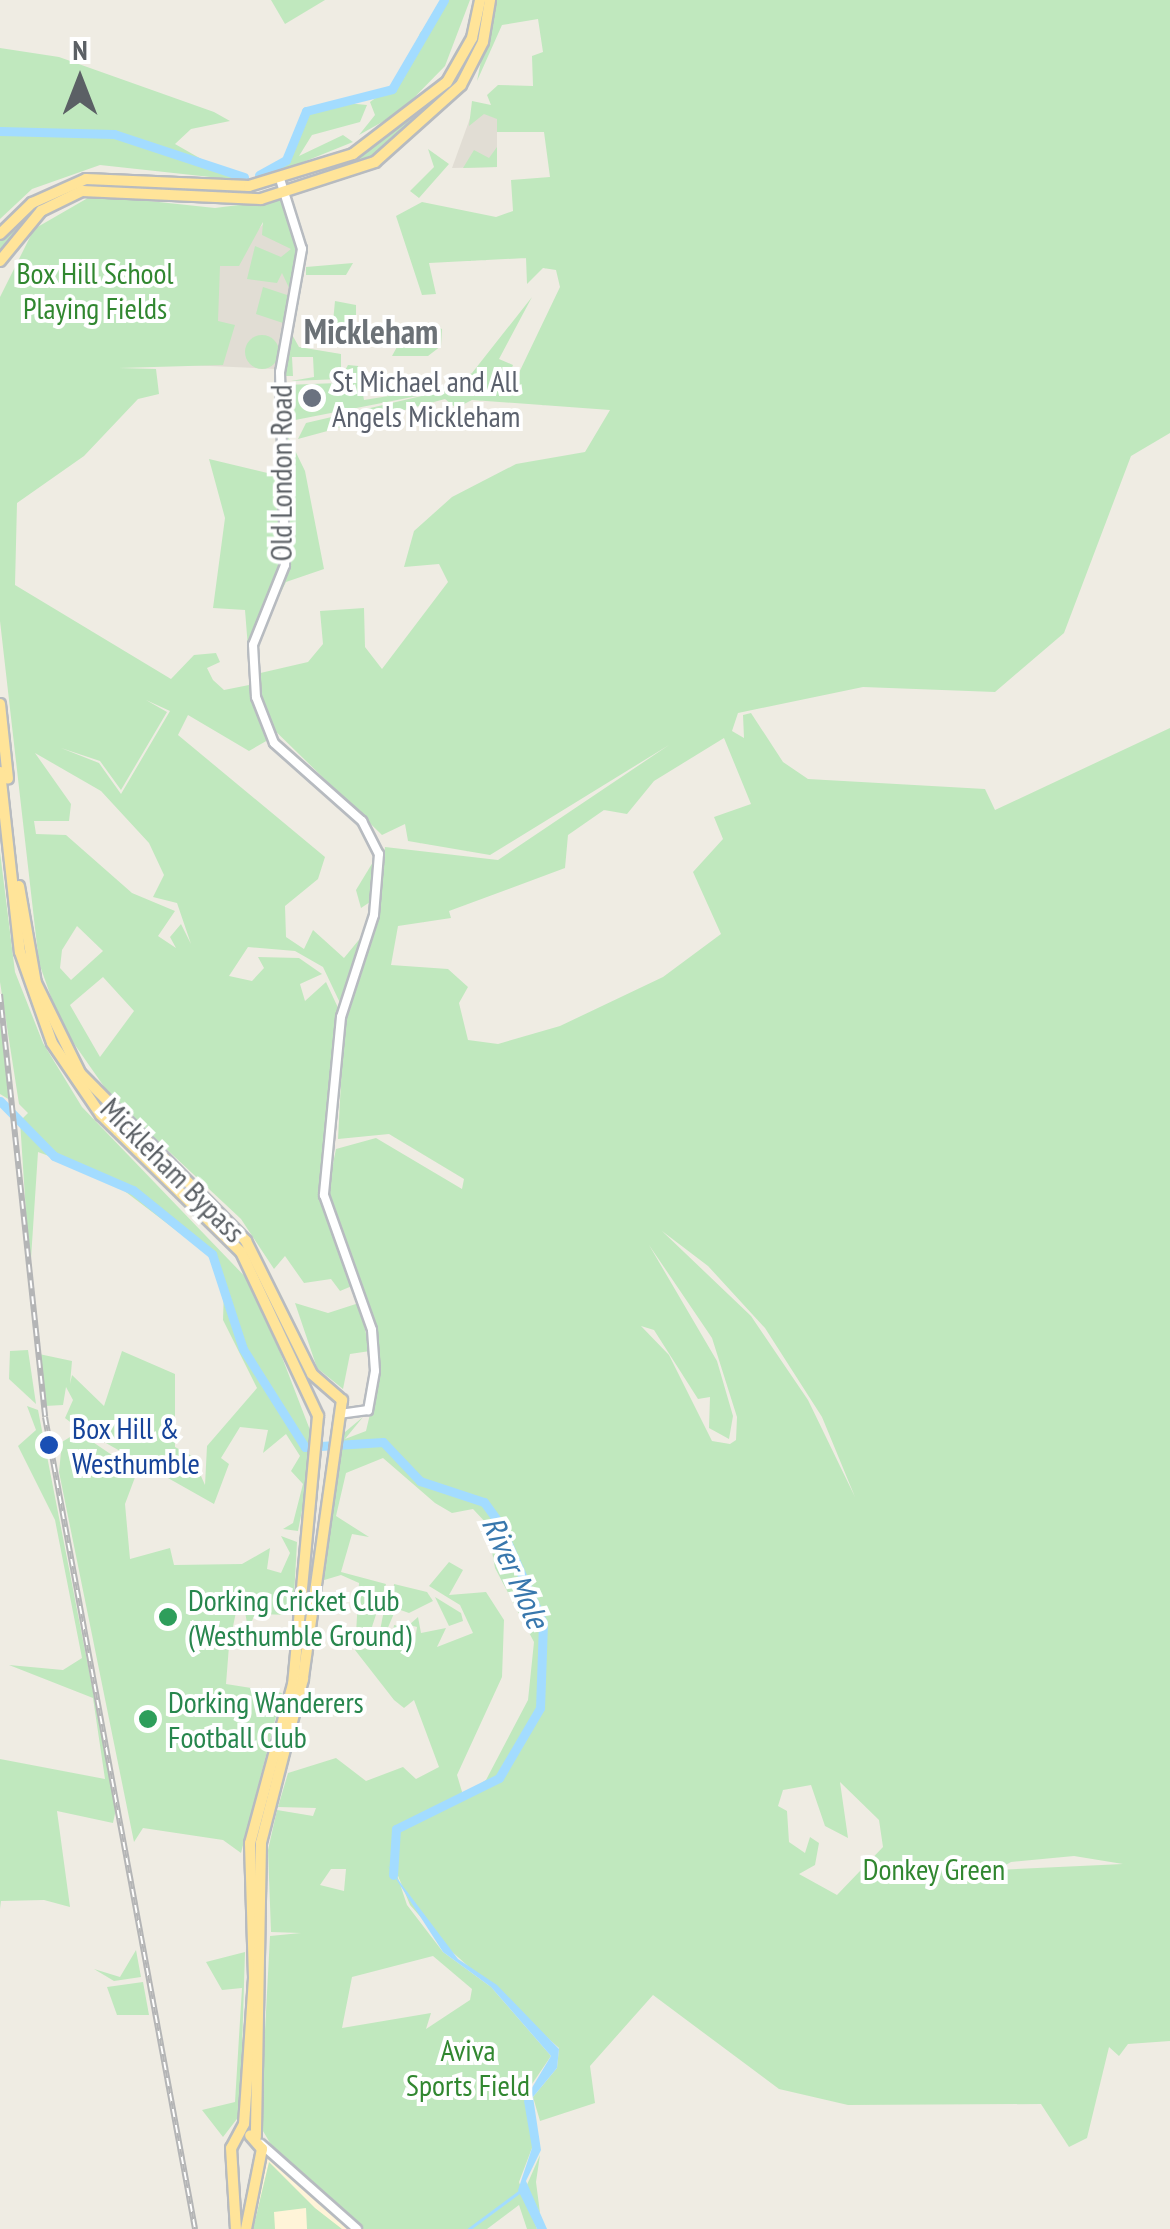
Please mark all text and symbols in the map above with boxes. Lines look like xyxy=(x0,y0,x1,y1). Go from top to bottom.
north arrow xyxy=(30,30,130,130)
text: N xyxy=(72,31,88,68)
park label: Box Hill School Playing Fields xyxy=(16,255,174,326)
district label: Mickleham xyxy=(304,310,438,352)
place label: St Michael and All Angels Mickleham xyxy=(332,363,520,434)
street label: Old London Road xyxy=(263,385,299,561)
marker: St Michael and All Angels Mickleham xyxy=(301,387,323,409)
street label: Mickleham Bypass xyxy=(93,1090,253,1250)
place label: Box Hill & Westhumble xyxy=(72,1410,200,1480)
marker: Box Hill & Westhumble xyxy=(36,1432,62,1458)
water label: River Mole xyxy=(474,1510,558,1634)
place label: Dorking Cricket Club (Westhumble Ground) xyxy=(188,1582,411,1652)
marker: Dorking Cricket Club (Westhumble Ground) xyxy=(157,1606,179,1628)
place label: Dorking Wanderers Football Club xyxy=(168,1684,364,1754)
marker: Dorking Wanderers Football Club xyxy=(137,1708,159,1730)
park label: Donkey Green xyxy=(862,1851,1006,1887)
park label: Aviva Sports Field xyxy=(406,2032,530,2102)

